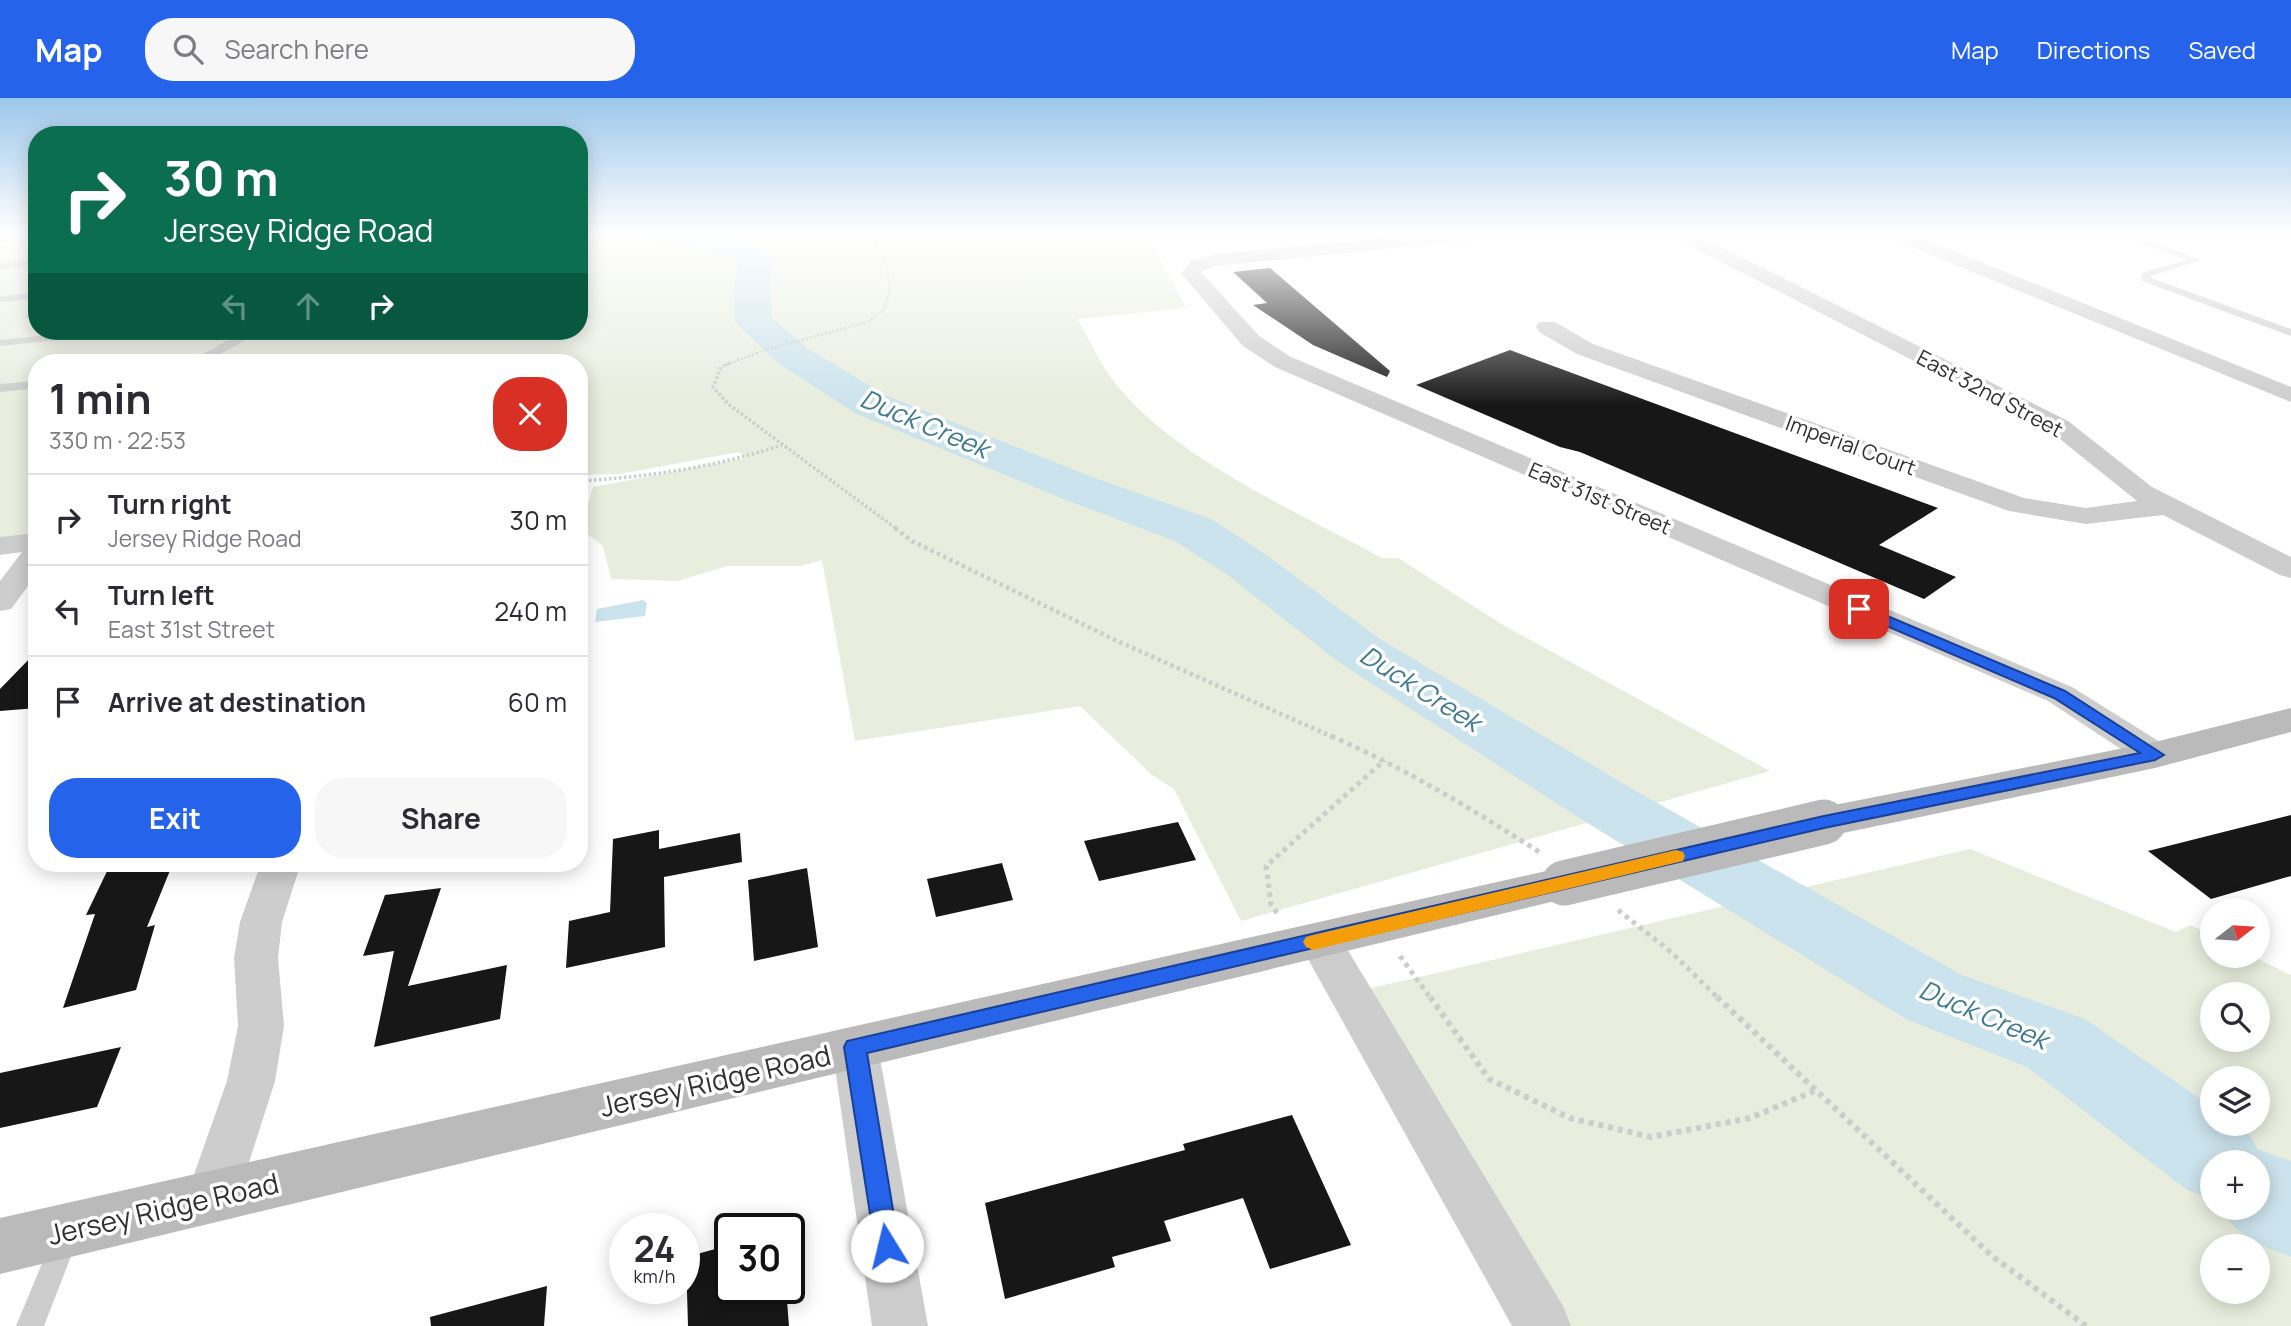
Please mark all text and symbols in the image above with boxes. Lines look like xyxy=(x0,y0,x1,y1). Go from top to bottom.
search box xyxy=(145,18,635,81)
text: Map xyxy=(35,27,103,72)
icon: search xyxy=(169,30,207,68)
text: Search here xyxy=(225,31,369,67)
text: Map xyxy=(1951,33,1999,66)
text: Directions xyxy=(2037,33,2150,66)
text: Saved xyxy=(2188,33,2256,66)
text: 30 m xyxy=(164,144,279,211)
icon: right xyxy=(49,154,140,245)
text: Jersey Ridge Road xyxy=(164,208,433,252)
icon: left xyxy=(216,287,254,325)
icon: ahead xyxy=(289,287,327,325)
icon: right xyxy=(362,287,400,325)
street label: East 32nd Street xyxy=(1912,343,2068,443)
text: 1 min xyxy=(49,369,152,427)
button: close xyxy=(493,377,567,451)
water label: Duck Creek xyxy=(855,380,999,468)
street label: Imperial Court xyxy=(1782,408,1920,482)
text: 330 m · 22:53 xyxy=(49,424,186,456)
street label: East 31st Street xyxy=(1524,455,1676,541)
text: Turn right xyxy=(108,486,232,522)
icon: right xyxy=(49,501,87,539)
text: 30 m xyxy=(510,502,567,538)
text: Jersey Ridge Road xyxy=(108,522,302,554)
text: Turn left xyxy=(108,577,215,613)
pin xyxy=(1829,579,1889,639)
icon: arrive xyxy=(1840,590,1878,628)
icon: left xyxy=(49,592,87,630)
text: 240 m xyxy=(494,593,567,629)
text: East 31st Street xyxy=(108,613,275,645)
water label: Duck Creek xyxy=(1354,637,1492,742)
icon: arrive xyxy=(49,683,87,721)
text: Arrive at destination xyxy=(108,684,366,720)
text: 60 m xyxy=(508,684,567,720)
button: Exit xyxy=(49,778,301,858)
button: Share xyxy=(315,778,567,858)
north arrow xyxy=(2200,898,2270,968)
map controls xyxy=(2200,898,2270,1304)
water label: Duck Creek xyxy=(1914,971,2058,1059)
button: search xyxy=(2200,982,2270,1052)
street label: Jersey Ridge Road xyxy=(596,1035,834,1125)
button: layers xyxy=(2200,1066,2270,1136)
button: + xyxy=(2200,1150,2270,1220)
street label: Jersey Ridge Road xyxy=(44,1163,282,1253)
position arrow xyxy=(850,1209,924,1283)
speed limit sign: 30 xyxy=(714,1213,805,1304)
text: 24 xyxy=(634,1225,675,1273)
button: − xyxy=(2200,1234,2270,1304)
text: km/h xyxy=(634,1264,675,1288)

